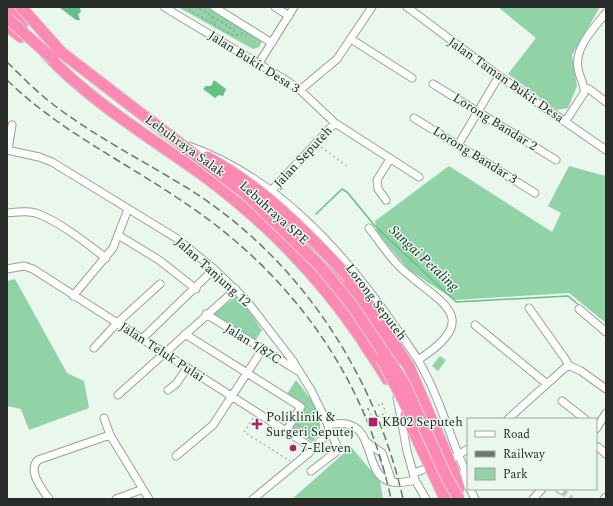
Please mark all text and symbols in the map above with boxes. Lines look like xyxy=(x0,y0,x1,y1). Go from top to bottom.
street label: Jalan Bukit Desa 3 xyxy=(204,26,304,99)
street label: Jalan Taman Bukit Desa xyxy=(444,32,569,128)
street label: Lorong Bandar 2 xyxy=(449,88,541,156)
street label: Lebuhraya Salak xyxy=(141,110,229,182)
street label: Jalan Seputeh xyxy=(269,121,337,193)
street label: Lorong Bandar 3 xyxy=(429,121,522,189)
street label: Lebuhraya SPE xyxy=(235,176,313,250)
water label: Sungai Petaling xyxy=(384,220,464,297)
street label: Jalan Tanjung 12 xyxy=(171,232,255,312)
street label: Lorong Seputeh xyxy=(340,259,412,345)
street label: Jalan Teluk Pulai xyxy=(116,317,208,387)
street label: Jalan 1/87C xyxy=(220,319,286,369)
place label: Poliklinik & Surgeri Seputej xyxy=(266,407,354,442)
place label: KB02 Seputeh xyxy=(382,412,463,432)
marker: KB02 Seputeh xyxy=(367,416,379,428)
marker: Poliklinik & Surgeri Seputej xyxy=(251,418,263,430)
legend xyxy=(467,418,597,490)
text: Road xyxy=(503,425,530,444)
place label: 7-Eleven xyxy=(301,438,351,458)
marker: 7-Eleven xyxy=(288,443,298,453)
text: Railway xyxy=(503,445,546,464)
text: Park xyxy=(503,465,528,484)

